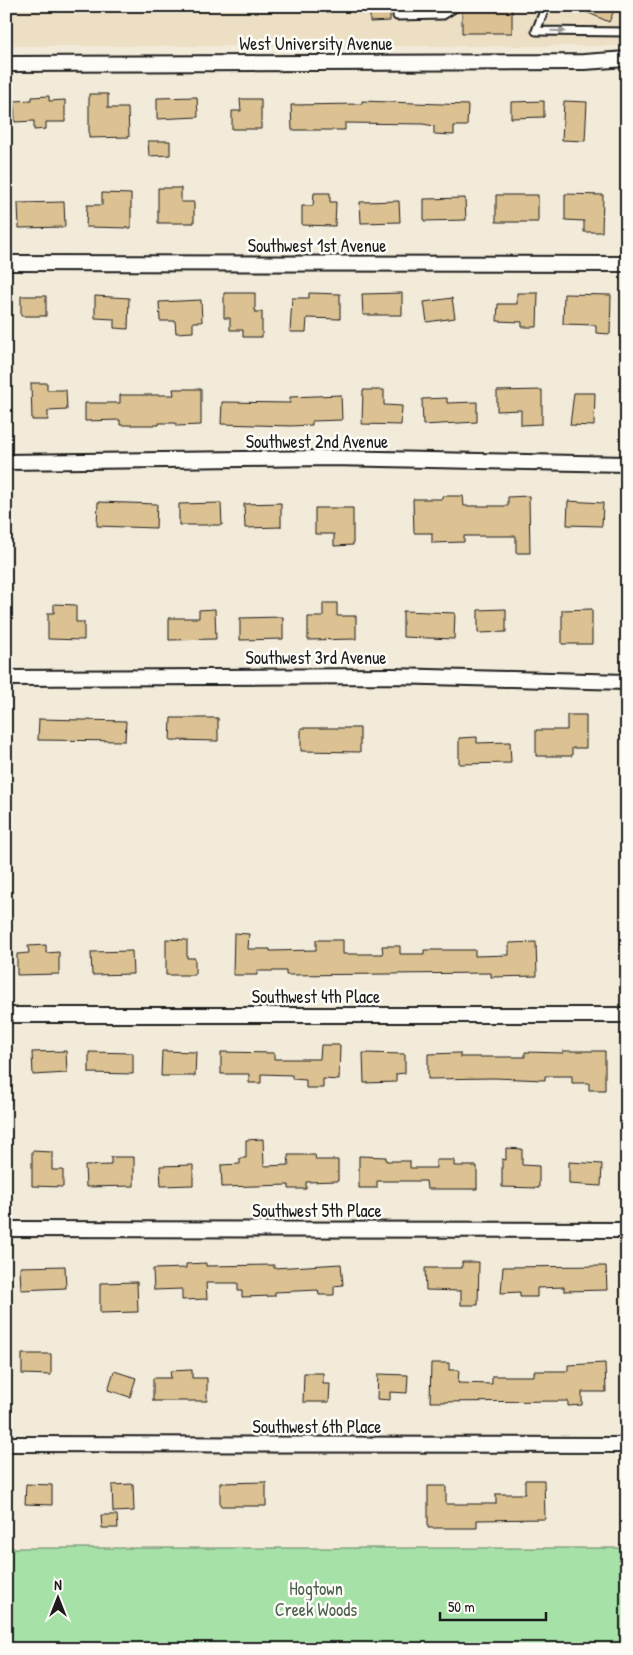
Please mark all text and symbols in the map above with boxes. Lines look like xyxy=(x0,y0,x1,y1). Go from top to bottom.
one-way arrow xyxy=(550,28,566,36)
street label: West University Avenue xyxy=(239,31,393,56)
street label: Southwest 1st Avenue xyxy=(248,233,386,258)
street label: Southwest 2nd Avenue xyxy=(246,429,388,454)
street label: Southwest 3rd Avenue xyxy=(245,645,387,670)
street label: Southwest 4th Place xyxy=(252,984,380,1009)
street label: Southwest 5th Place xyxy=(252,1198,382,1223)
street label: Southwest 6th Place xyxy=(253,1414,381,1439)
north arrow xyxy=(32,1572,82,1622)
text: N xyxy=(54,1575,62,1594)
park label: Hogtown Creek Woods xyxy=(275,1576,357,1622)
scale bar xyxy=(440,1590,547,1622)
text: 50 m xyxy=(448,1596,475,1617)

